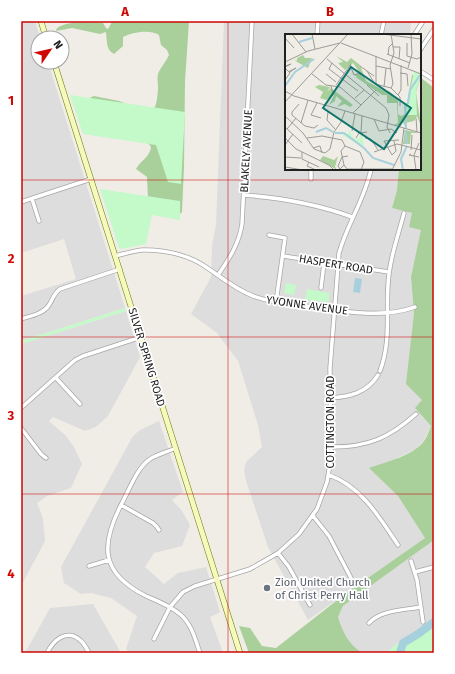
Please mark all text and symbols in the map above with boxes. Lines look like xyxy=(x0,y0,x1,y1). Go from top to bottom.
text: A xyxy=(120,4,129,19)
text: B xyxy=(326,4,334,19)
north arrow xyxy=(30,30,70,70)
inset map xyxy=(285,34,421,170)
text: N xyxy=(50,38,65,51)
text: 1 xyxy=(8,93,14,108)
street label: BLAKELY AVENUE xyxy=(238,109,255,193)
text: 2 xyxy=(8,251,15,266)
street label: HASPERT ROAD xyxy=(298,252,374,277)
street label: YVONNE AVENUE xyxy=(265,293,349,318)
street label: SILVER SPRING ROAD xyxy=(125,306,168,408)
street label: COTTINGTON ROAD xyxy=(324,376,337,468)
text: 3 xyxy=(7,408,15,423)
text: 4 xyxy=(7,566,15,581)
place label: Zion United Church of Christ Perry Hall xyxy=(275,576,370,602)
marker: Zion United Church of Christ Perry Hall xyxy=(262,583,272,593)

